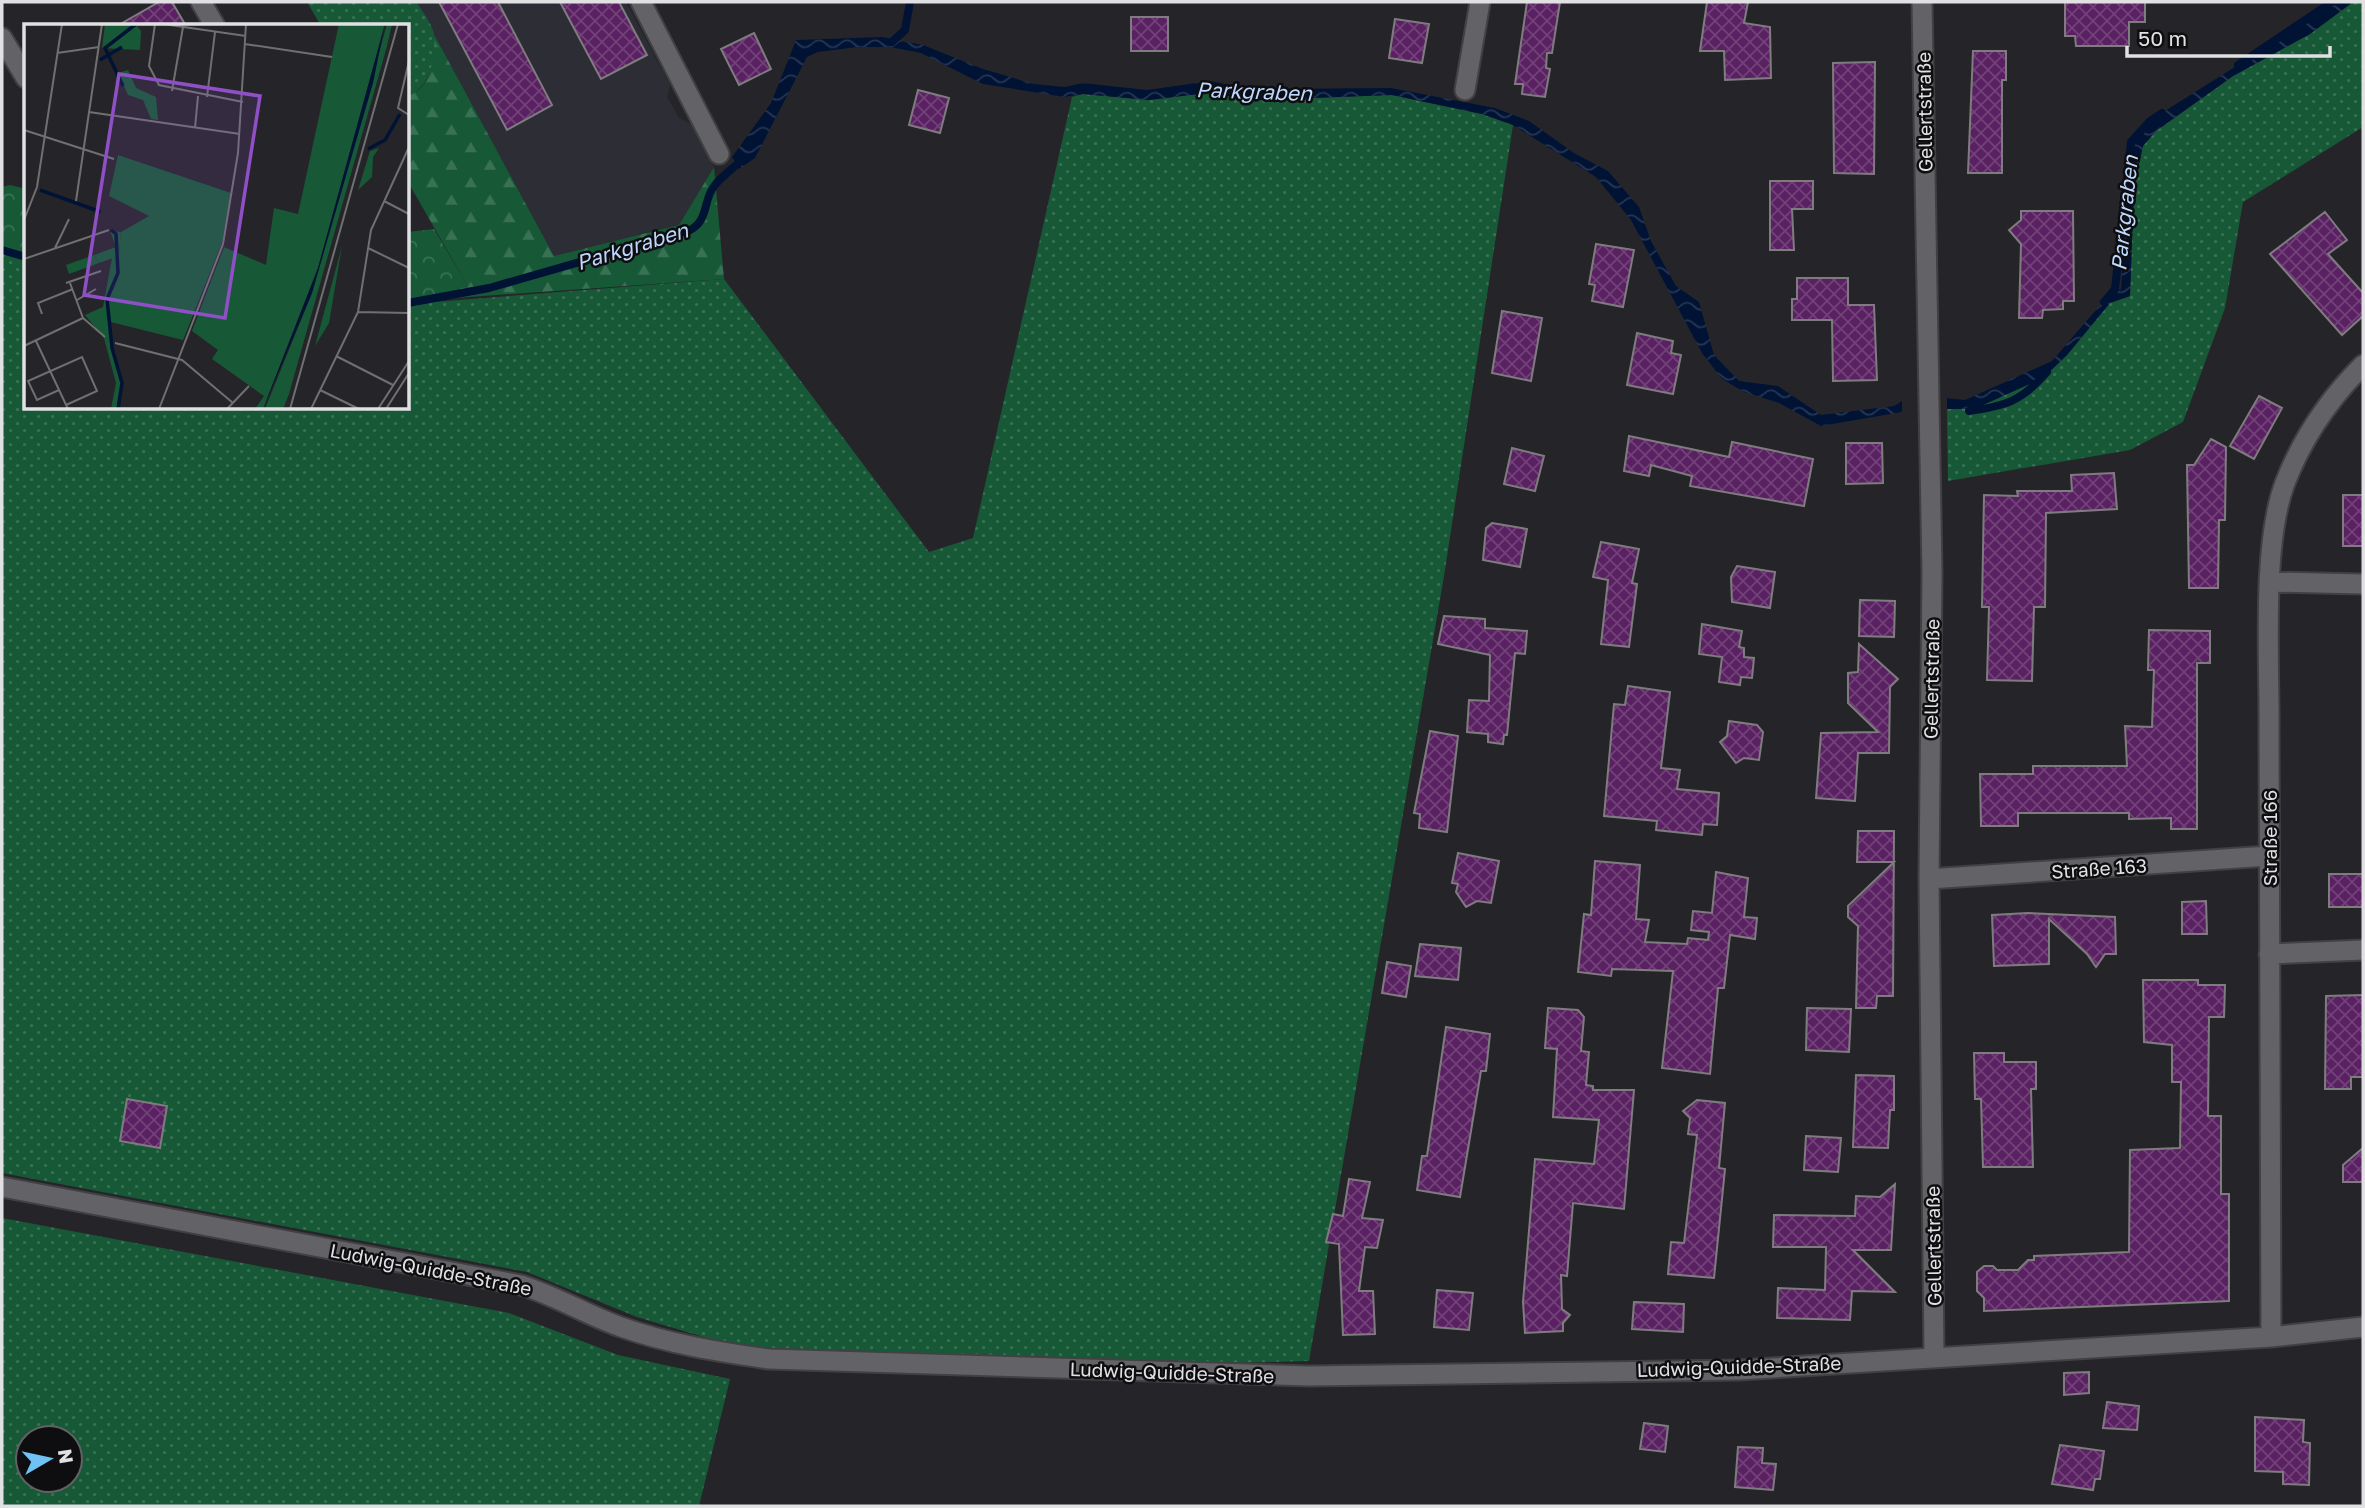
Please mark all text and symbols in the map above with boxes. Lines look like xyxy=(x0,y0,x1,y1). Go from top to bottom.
scale bar xyxy=(2127,14,2330,58)
inset map xyxy=(24,24,410,410)
text: 50 m xyxy=(2138,25,2187,51)
street label: Gellertstraße xyxy=(1911,52,1937,172)
water label: Parkgraben xyxy=(1196,76,1313,106)
water label: Parkgraben xyxy=(2105,153,2143,272)
water label: Parkgraben xyxy=(573,216,692,275)
street label: Gellertstraße xyxy=(1918,619,1944,739)
street label: Straße 166 xyxy=(2258,790,2281,886)
street label: Straße 163 xyxy=(2050,853,2148,883)
street label: Gellertstraße xyxy=(1920,1186,1946,1306)
street label: Ludwig-Quidde-Straße xyxy=(328,1238,534,1300)
street label: Ludwig-Quidde-Straße xyxy=(1636,1351,1842,1381)
street label: Ludwig-Quidde-Straße xyxy=(1069,1357,1275,1387)
north arrow xyxy=(14,1424,84,1494)
text: N xyxy=(54,1447,79,1465)

